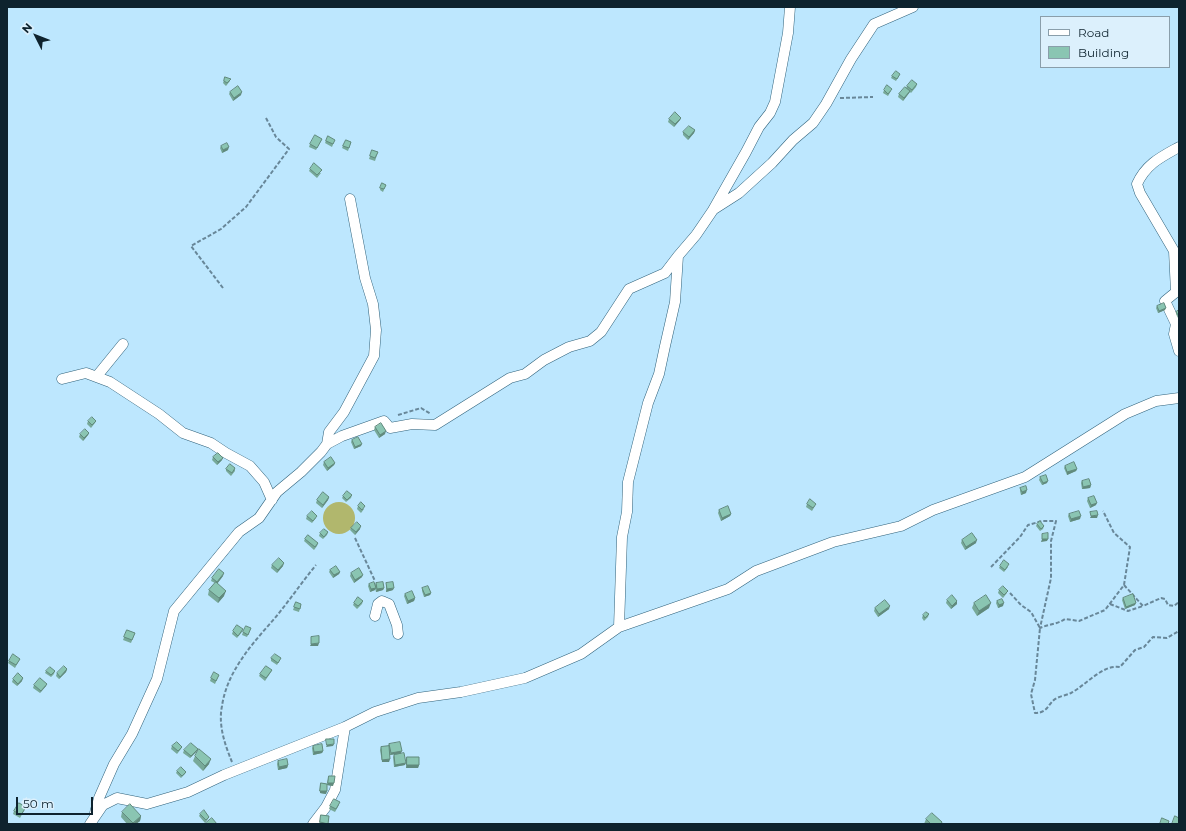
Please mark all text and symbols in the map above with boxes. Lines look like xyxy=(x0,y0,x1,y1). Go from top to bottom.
north arrow xyxy=(16,16,56,56)
legend xyxy=(1040,16,1170,68)
text: N xyxy=(19,20,35,36)
text: Road xyxy=(1078,25,1109,40)
text: Building xyxy=(1078,45,1129,60)
scale bar xyxy=(18,789,95,815)
text: 50 m xyxy=(23,796,54,811)

